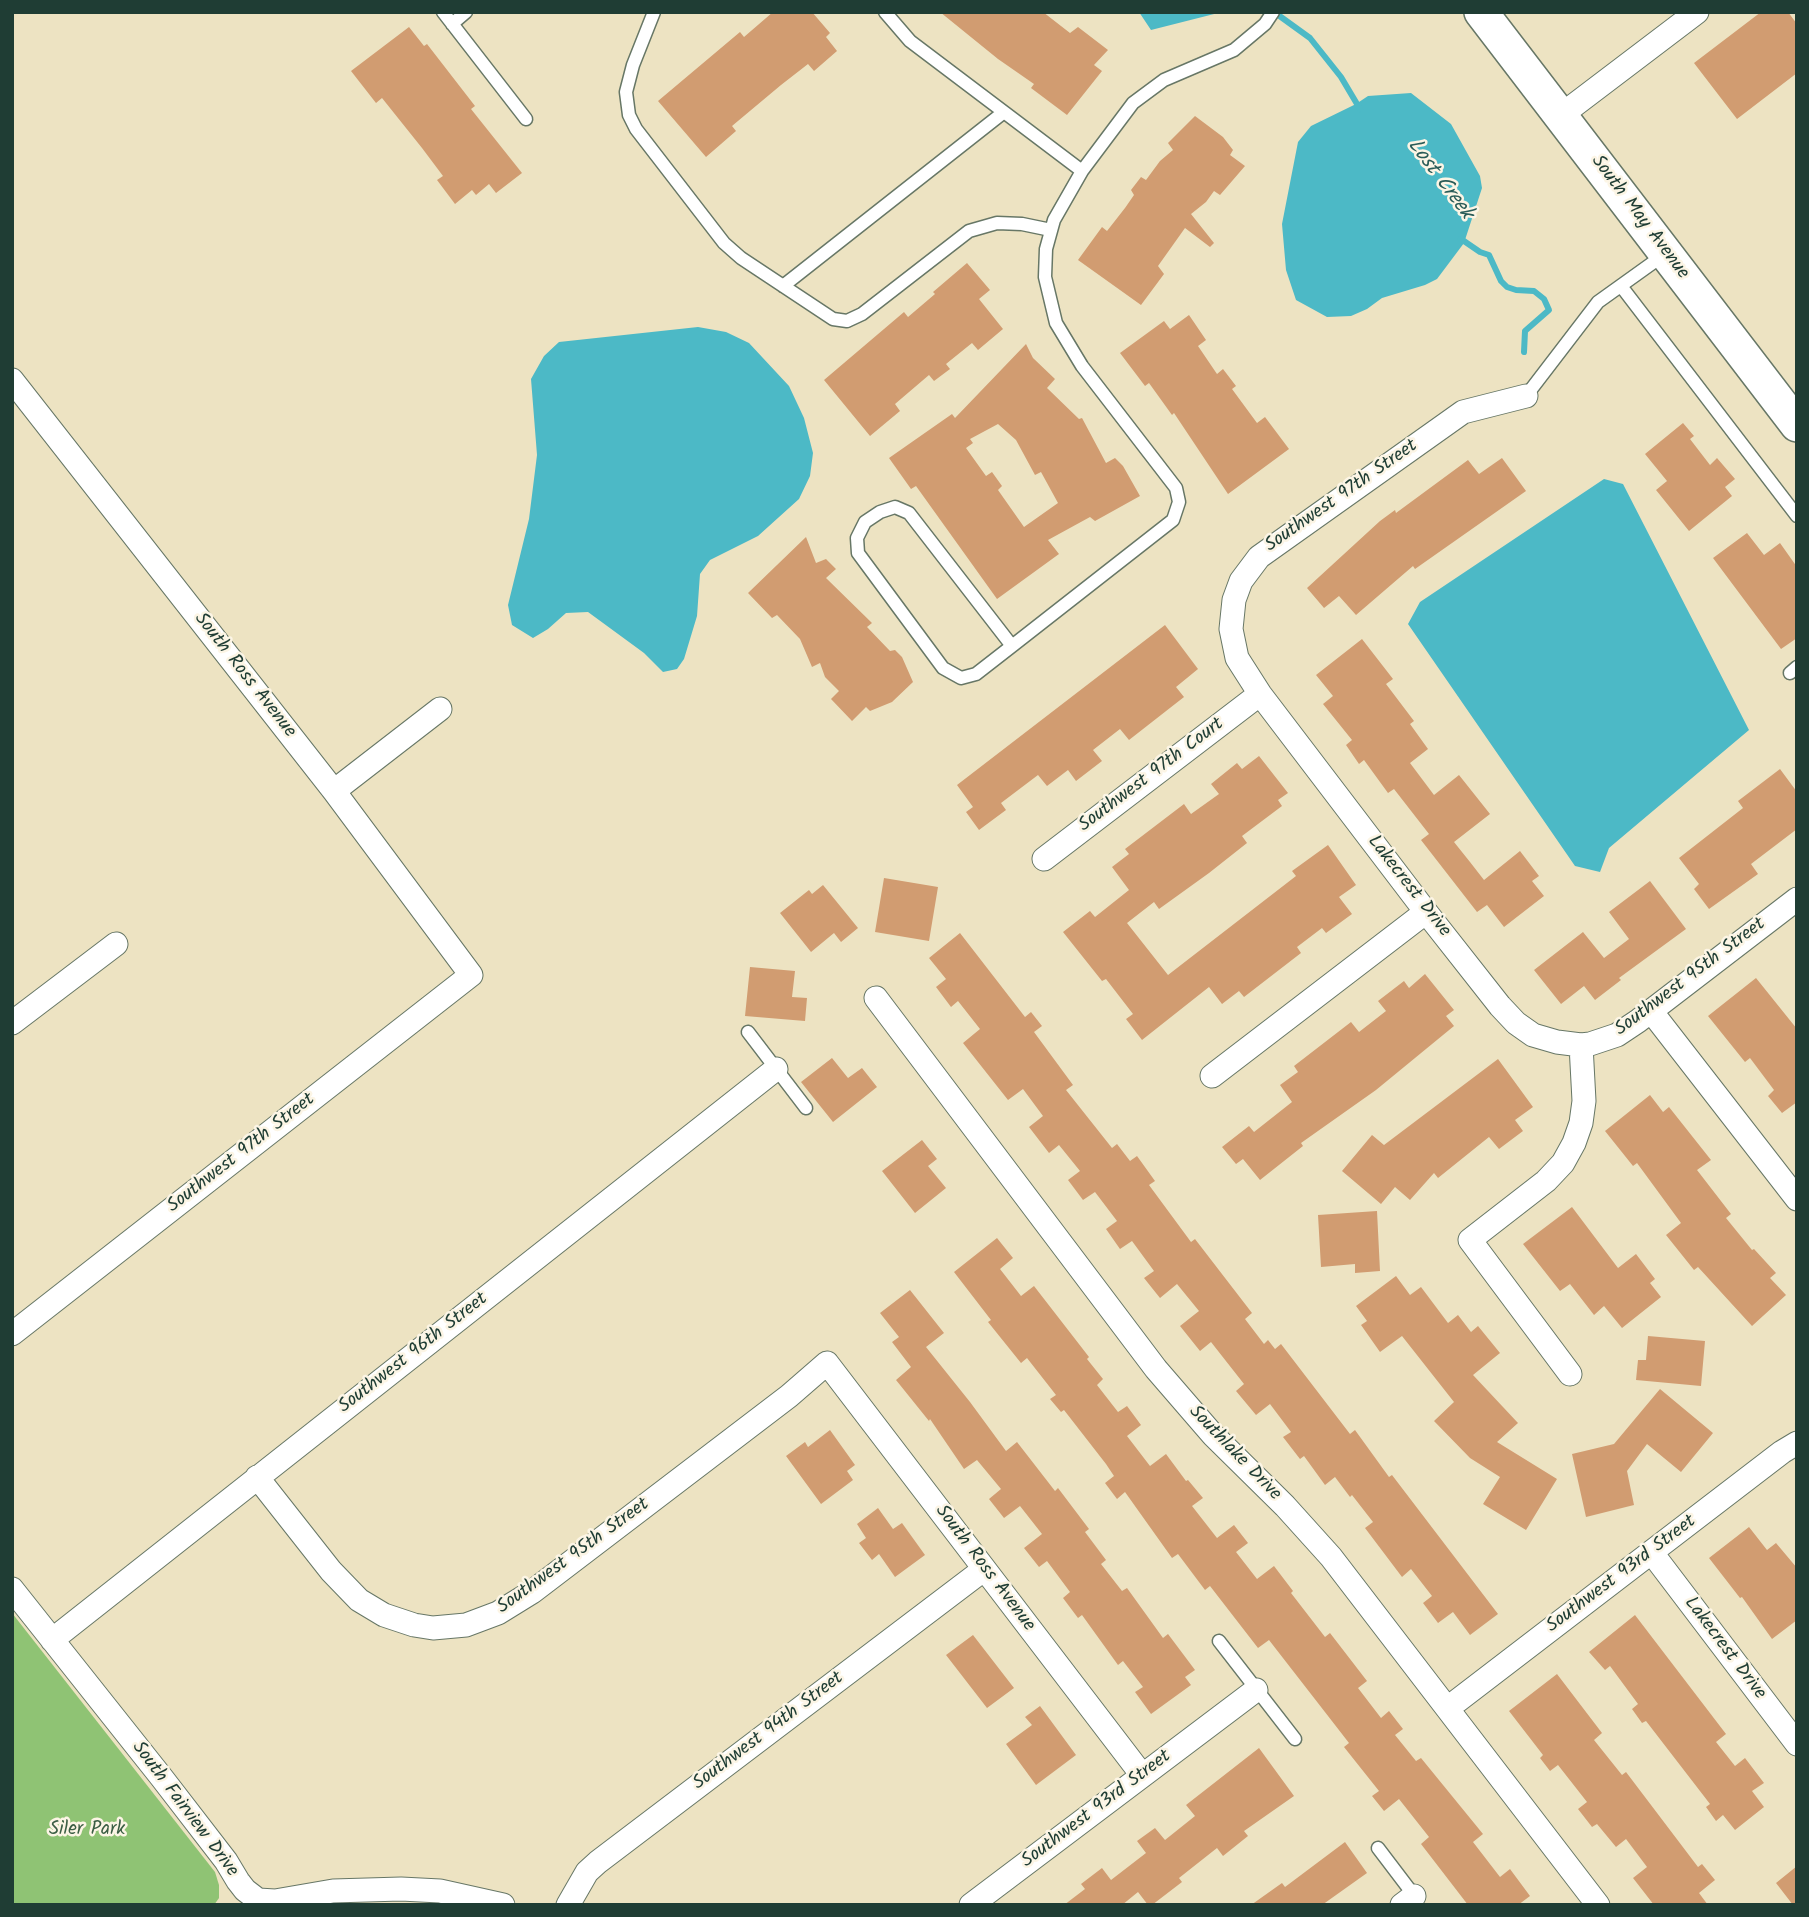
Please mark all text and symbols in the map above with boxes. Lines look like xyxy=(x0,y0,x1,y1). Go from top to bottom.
water label: Lost Creek xyxy=(1400,135,1478,225)
street label: South May Avenue xyxy=(1585,151,1693,285)
street label: Southwest 97th Street xyxy=(1261,436,1423,558)
street label: South Ross Avenue xyxy=(188,609,300,743)
street label: Southwest 97th Court xyxy=(1075,714,1229,838)
street label: Lakecrest Drive xyxy=(1361,832,1455,942)
street label: Southwest 95th Street xyxy=(1611,914,1771,1042)
street label: Southwest 97th Street xyxy=(164,1089,320,1219)
street label: Southwest 96th Street xyxy=(335,1289,493,1419)
street label: Southlake Drive xyxy=(1183,1402,1285,1506)
street label: Southwest 95th Street xyxy=(493,1494,655,1620)
street label: South Ross Avenue xyxy=(929,1501,1039,1637)
street label: Southwest 93rd Street xyxy=(1543,1511,1701,1639)
street label: Lakecrest Drive xyxy=(1678,1593,1770,1705)
street label: Southwest 94th Street xyxy=(689,1668,849,1796)
street label: South Fairview Drive xyxy=(126,1738,242,1882)
street label: Southwest 93rd Street xyxy=(1018,1746,1176,1874)
park label: Siler Park xyxy=(49,1820,125,1842)

